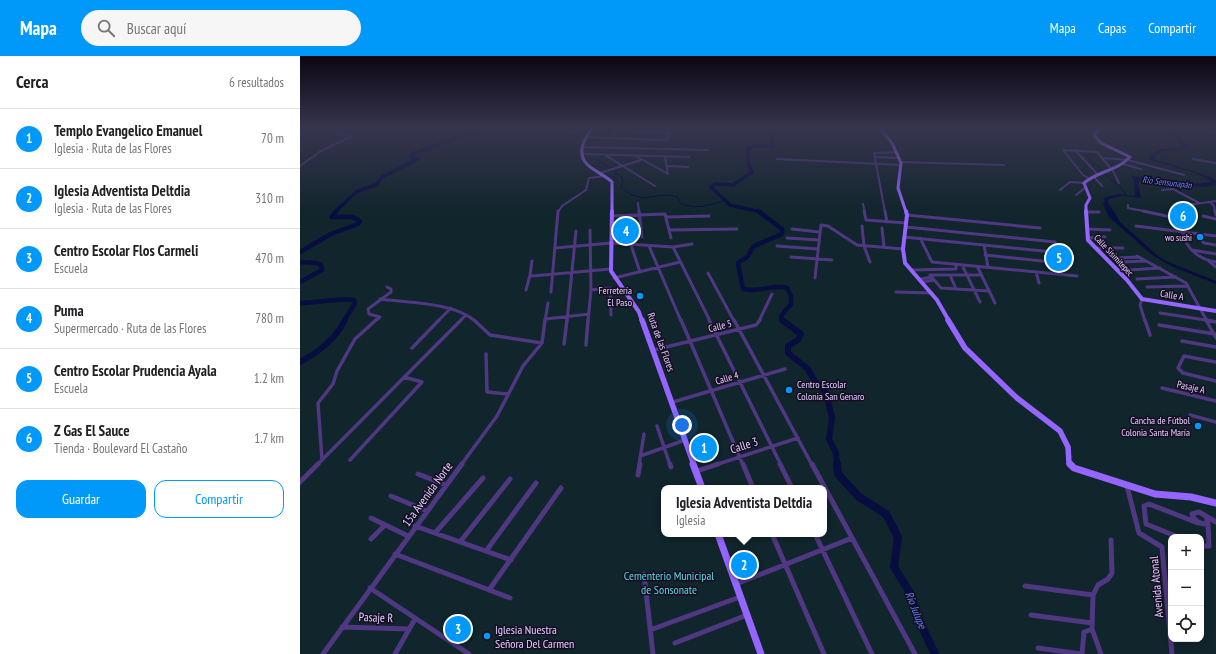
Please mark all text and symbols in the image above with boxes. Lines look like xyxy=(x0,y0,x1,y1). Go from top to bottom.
search box xyxy=(81,10,361,46)
text: Mapa xyxy=(20,16,57,40)
icon: search xyxy=(95,17,117,39)
text: Buscar aquí xyxy=(127,19,186,38)
text: Mapa xyxy=(1050,19,1076,37)
text: Capas xyxy=(1098,19,1126,37)
text: Compartir xyxy=(1148,19,1196,37)
text: Cerca xyxy=(16,71,49,93)
text: 6 resultados xyxy=(229,74,284,91)
text: Templo Evangelico Emanuel xyxy=(54,121,202,140)
text: 1 xyxy=(26,130,32,147)
text: 70 m xyxy=(261,130,284,147)
text: Iglesia · Ruta de las Flores xyxy=(54,140,172,157)
water label: Río Sensunapán xyxy=(1142,174,1193,191)
text: Iglesia Adventista Deltdia xyxy=(54,181,190,200)
text: 2 xyxy=(26,190,32,207)
text: 310 m xyxy=(255,190,284,207)
text: Iglesia · Ruta de las Flores xyxy=(54,200,172,217)
pin: 6 xyxy=(1170,201,1196,231)
pin: 4 xyxy=(613,216,639,246)
street label: Calle Sisimitepec xyxy=(1092,232,1137,279)
place label: wo sushi xyxy=(1165,232,1192,243)
marker: wo sushi xyxy=(1195,232,1205,242)
text: Centro Escolar Flos Carmeli xyxy=(54,241,198,260)
pin: 5 xyxy=(1046,243,1072,273)
text: 3 xyxy=(26,250,32,267)
text: 470 m xyxy=(255,250,284,267)
text: Escuela xyxy=(54,260,88,277)
place label: Ferretería El Paso xyxy=(598,284,632,309)
street label: Calle A xyxy=(1159,287,1185,303)
marker: Ferretería El Paso xyxy=(635,291,645,301)
text: Puma xyxy=(54,301,84,320)
text: 4 xyxy=(26,310,32,327)
text: 780 m xyxy=(255,310,284,327)
street label: Ruta de las Flores xyxy=(644,311,678,374)
street label: Calle 5 xyxy=(707,317,733,335)
text: Supermercado · Ruta de las Flores xyxy=(54,320,206,337)
text: Centro Escolar Prudencia Ayala xyxy=(54,361,217,380)
street label: Calle 4 xyxy=(714,368,741,388)
text: 5 xyxy=(26,370,32,387)
text: 1.2 km xyxy=(254,370,284,387)
street label: Pasaje A xyxy=(1176,377,1207,397)
place label: Centro Escolar Colonia San Genaro xyxy=(797,378,864,403)
text: Escuela xyxy=(54,380,88,397)
marker: Centro Escolar Colonia San Genaro xyxy=(784,385,794,395)
place label: Cancha de Fútbol Colonia Santa María xyxy=(1121,414,1191,439)
your location xyxy=(672,415,692,435)
text: Z Gas El Sauce xyxy=(54,421,130,440)
marker: Cancha de Fútbol Colonia Santa María xyxy=(1193,421,1203,431)
text: 6 xyxy=(26,430,32,447)
text: 1.7 km xyxy=(254,430,284,447)
pin: 1 xyxy=(691,433,717,463)
street label: Calle 3 xyxy=(728,433,760,457)
text: Tienda · Boulevard El Castaño xyxy=(54,440,187,457)
street label: 15a Avenida Norte xyxy=(398,459,456,529)
button: Guardar xyxy=(16,480,146,518)
button: Compartir xyxy=(154,480,284,518)
popup xyxy=(661,485,827,537)
text: Iglesia Adventista Deltdia xyxy=(676,493,812,512)
text: Iglesia xyxy=(676,512,705,529)
map controls xyxy=(1168,534,1204,642)
button: + xyxy=(1168,534,1204,570)
pin: 2 xyxy=(731,550,757,580)
street label: Avenida Atonal xyxy=(1146,555,1166,618)
park label: Cementerio Municipal de Sonsonate xyxy=(624,568,714,597)
button: − xyxy=(1168,570,1204,606)
water label: Río Julupe xyxy=(902,589,930,632)
button: locate xyxy=(1168,606,1204,642)
street label: Pasaje R xyxy=(358,609,394,625)
pin: 3 xyxy=(445,614,471,644)
place label: Iglesia Nuestra Señora Del Carmen xyxy=(495,622,574,651)
marker: Iglesia Nuestra Señora Del Carmen xyxy=(482,631,492,641)

